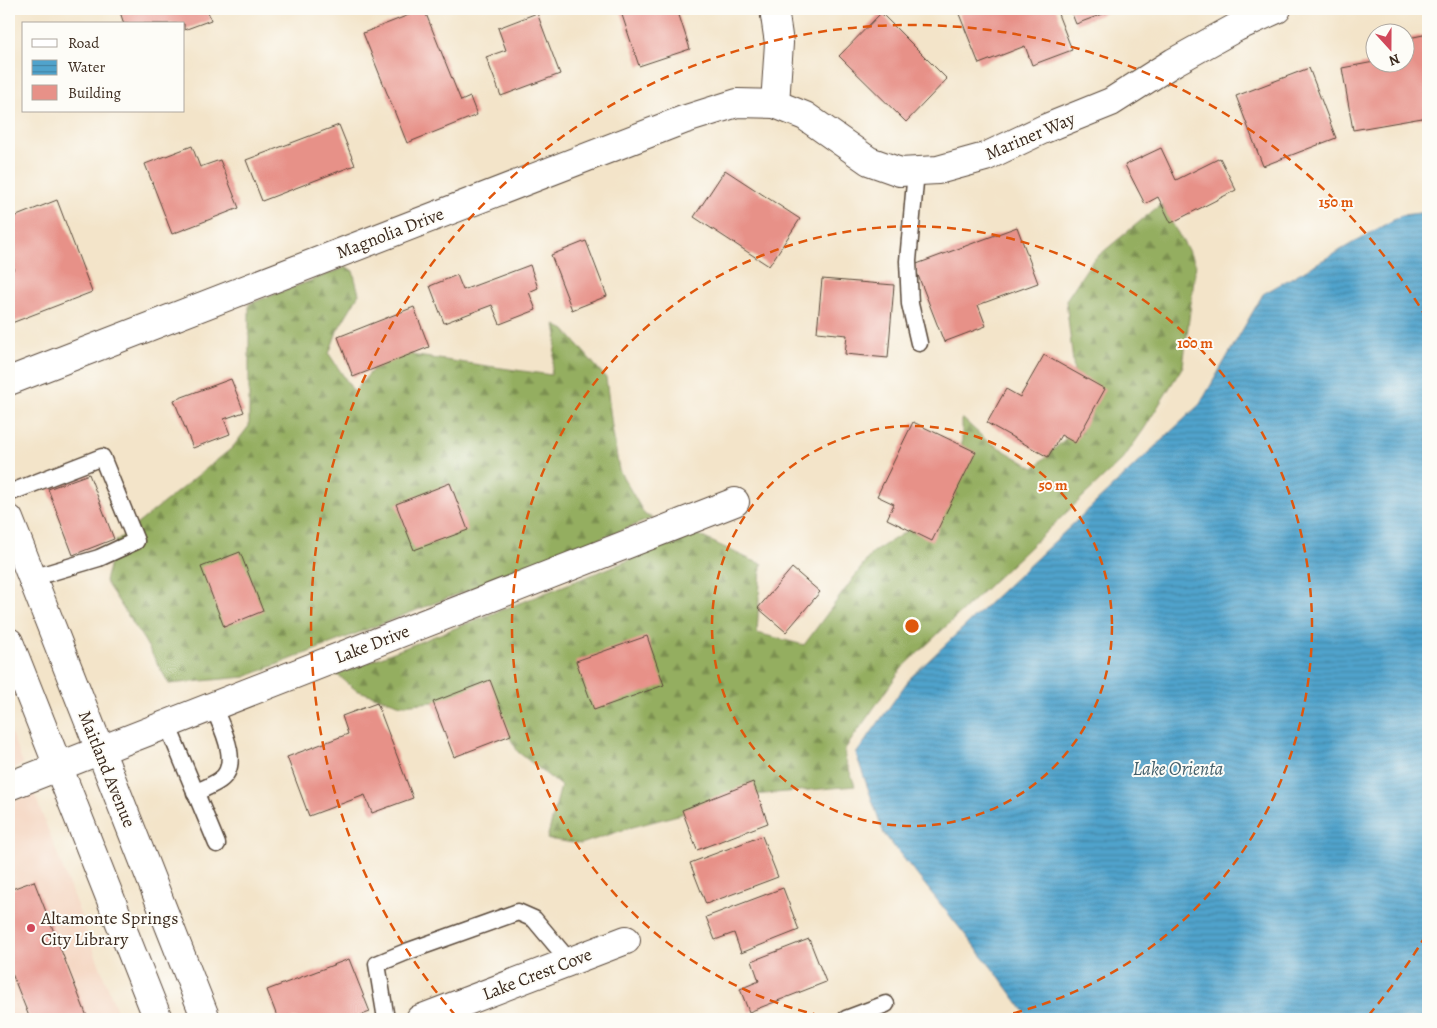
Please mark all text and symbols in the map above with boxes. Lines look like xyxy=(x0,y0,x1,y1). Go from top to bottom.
legend xyxy=(22,22,185,112)
north arrow xyxy=(1364,22,1414,72)
text: Road xyxy=(68,33,100,53)
text: N xyxy=(1386,49,1403,70)
text: Water xyxy=(67,57,105,77)
text: Building xyxy=(68,83,121,103)
street label: Mariner Way xyxy=(981,106,1079,166)
text: 150 m xyxy=(1319,192,1354,212)
street label: Magnolia Drive xyxy=(333,202,447,264)
text: 100 m xyxy=(1177,333,1213,353)
text: 50 m xyxy=(1038,475,1068,495)
centre of rings xyxy=(903,617,921,635)
street label: Lake Drive xyxy=(331,619,413,669)
street label: Maitland Avenue xyxy=(73,707,141,831)
water label: Lake Orienta xyxy=(1133,756,1224,782)
place label: Altamonte Springs City Library xyxy=(40,906,178,951)
marker: Altamonte Springs City Library xyxy=(25,922,37,934)
street label: Lake Crest Cove xyxy=(479,942,595,1006)

